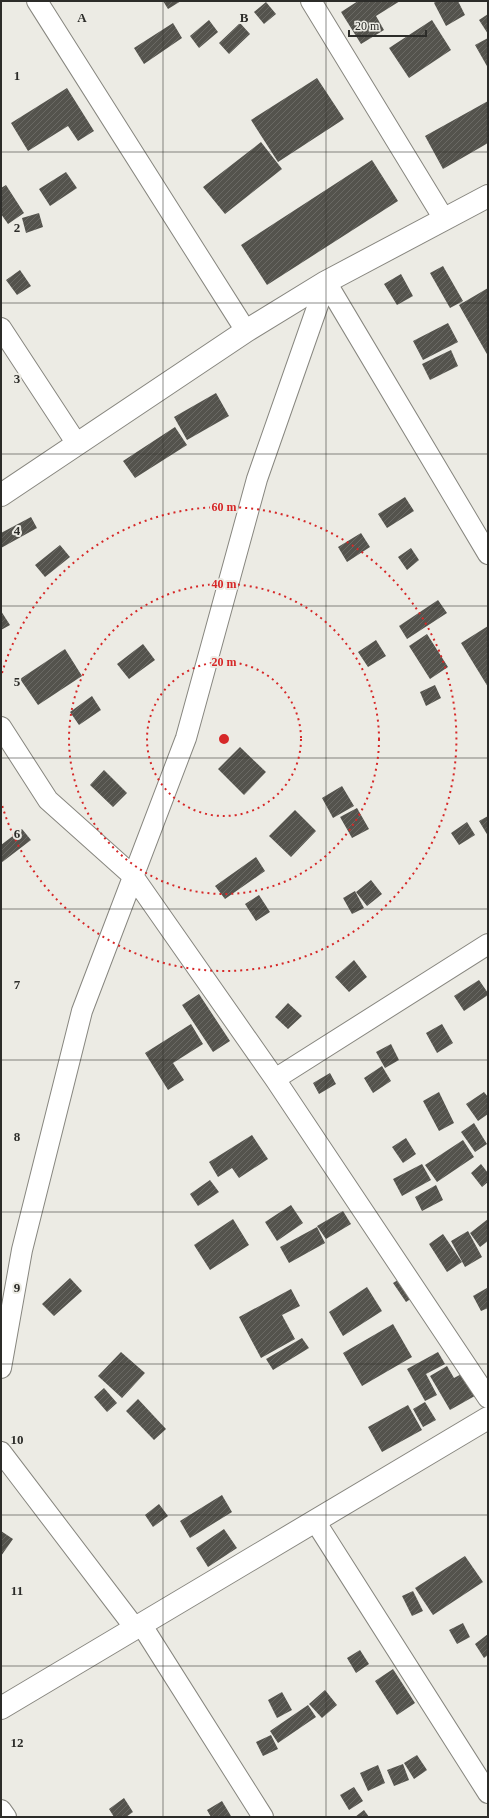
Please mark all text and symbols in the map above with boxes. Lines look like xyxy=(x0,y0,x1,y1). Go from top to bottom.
text: A xyxy=(77,10,87,25)
text: B xyxy=(240,10,249,25)
scale bar xyxy=(349,12,426,38)
text: 20 m xyxy=(355,19,380,33)
text: 1 xyxy=(14,68,20,83)
text: 2 xyxy=(14,220,20,235)
text: 3 xyxy=(14,371,21,386)
text: 60 m xyxy=(212,500,237,514)
text: 4 xyxy=(14,523,21,538)
text: 40 m xyxy=(212,577,237,591)
text: 20 m xyxy=(212,655,237,669)
text: 5 xyxy=(14,674,21,689)
centre of rings xyxy=(217,732,231,746)
text: 6 xyxy=(14,826,21,841)
text: 7 xyxy=(14,977,21,992)
text: 8 xyxy=(14,1129,21,1144)
text: 9 xyxy=(14,1280,21,1295)
text: 10 xyxy=(11,1432,24,1447)
text: 11 xyxy=(11,1583,23,1598)
text: 12 xyxy=(11,1735,24,1750)

